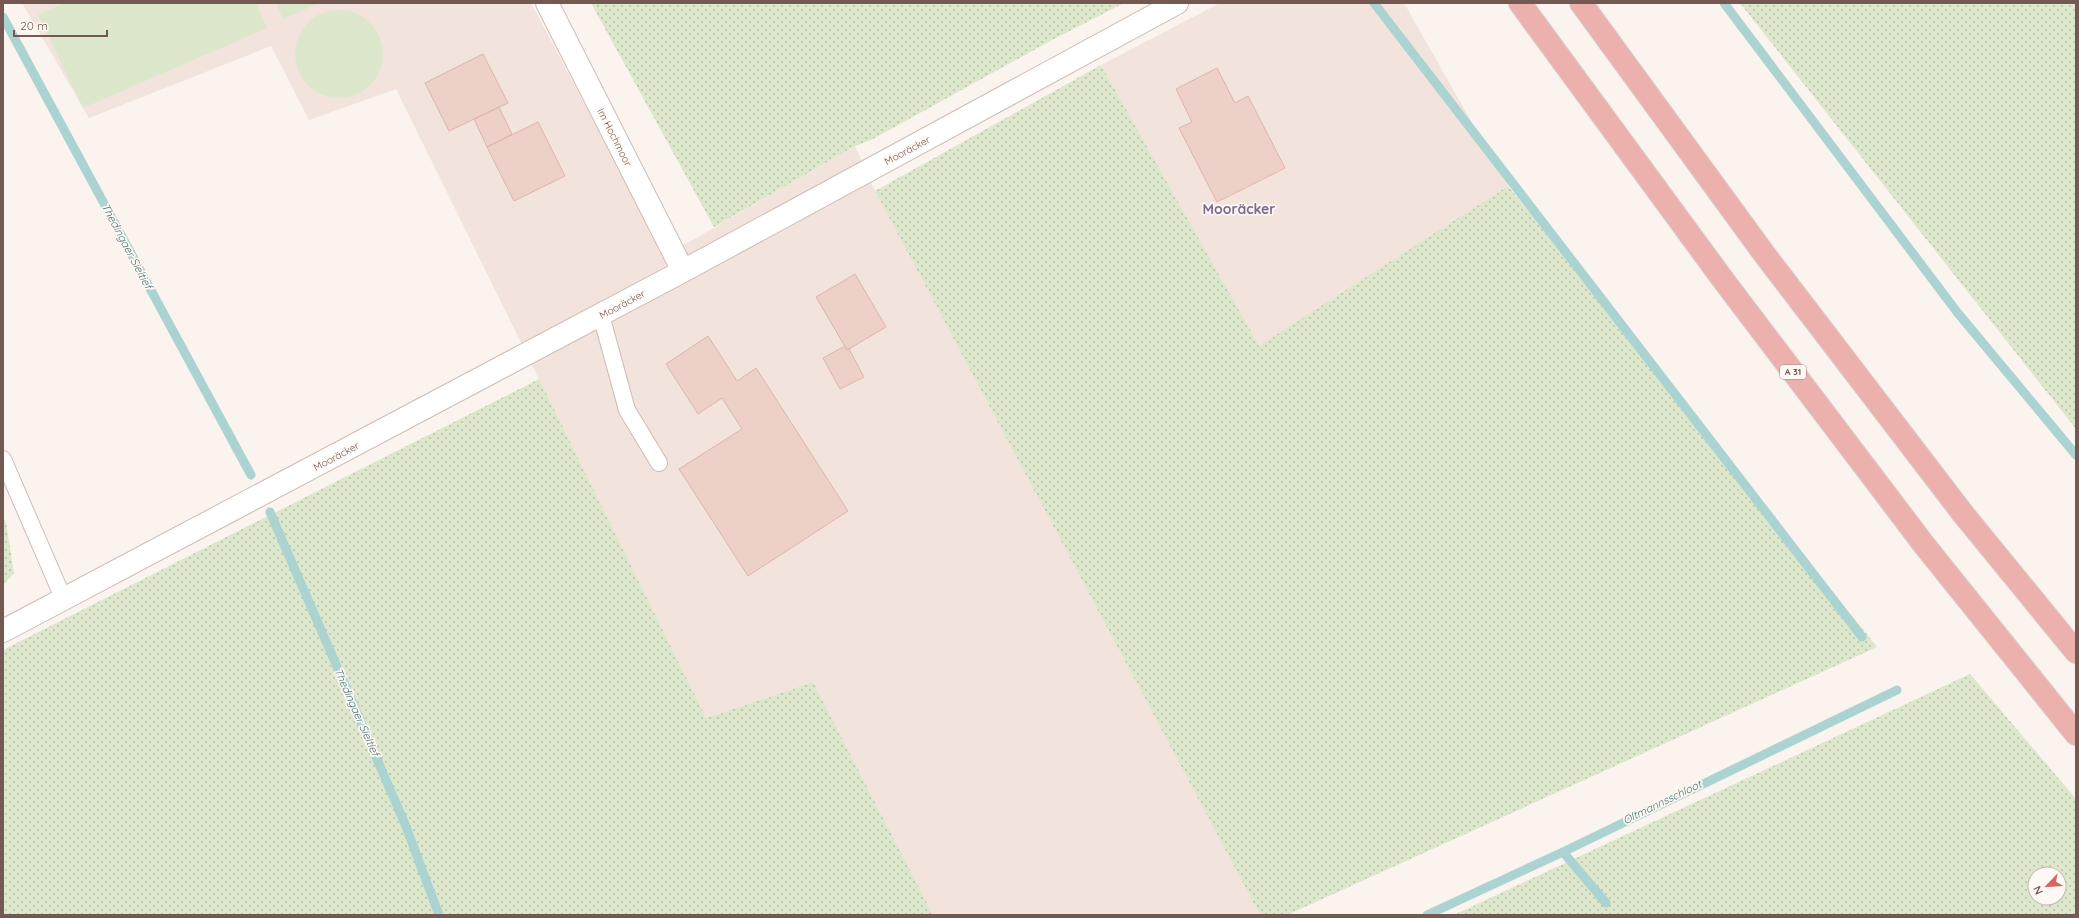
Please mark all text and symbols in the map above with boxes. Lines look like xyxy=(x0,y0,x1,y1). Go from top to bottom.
scale bar xyxy=(14,12,107,38)
text: 20 m xyxy=(20,18,48,33)
street label: Im Hochmoor xyxy=(594,106,635,169)
street label: Mooräcker xyxy=(882,133,932,168)
district label: Mooräcker xyxy=(1203,200,1275,218)
water label: Thedingaer Sieltief xyxy=(99,201,156,293)
street label: Mooräcker xyxy=(597,287,647,322)
road number: A 31 xyxy=(1780,365,1806,379)
street label: Mooräcker xyxy=(311,439,361,474)
water label: Thedingaer Sieltief xyxy=(331,666,384,760)
water label: Oltmannsschloot xyxy=(1620,776,1705,827)
north arrow xyxy=(2027,866,2067,906)
text: N xyxy=(2030,884,2046,897)

